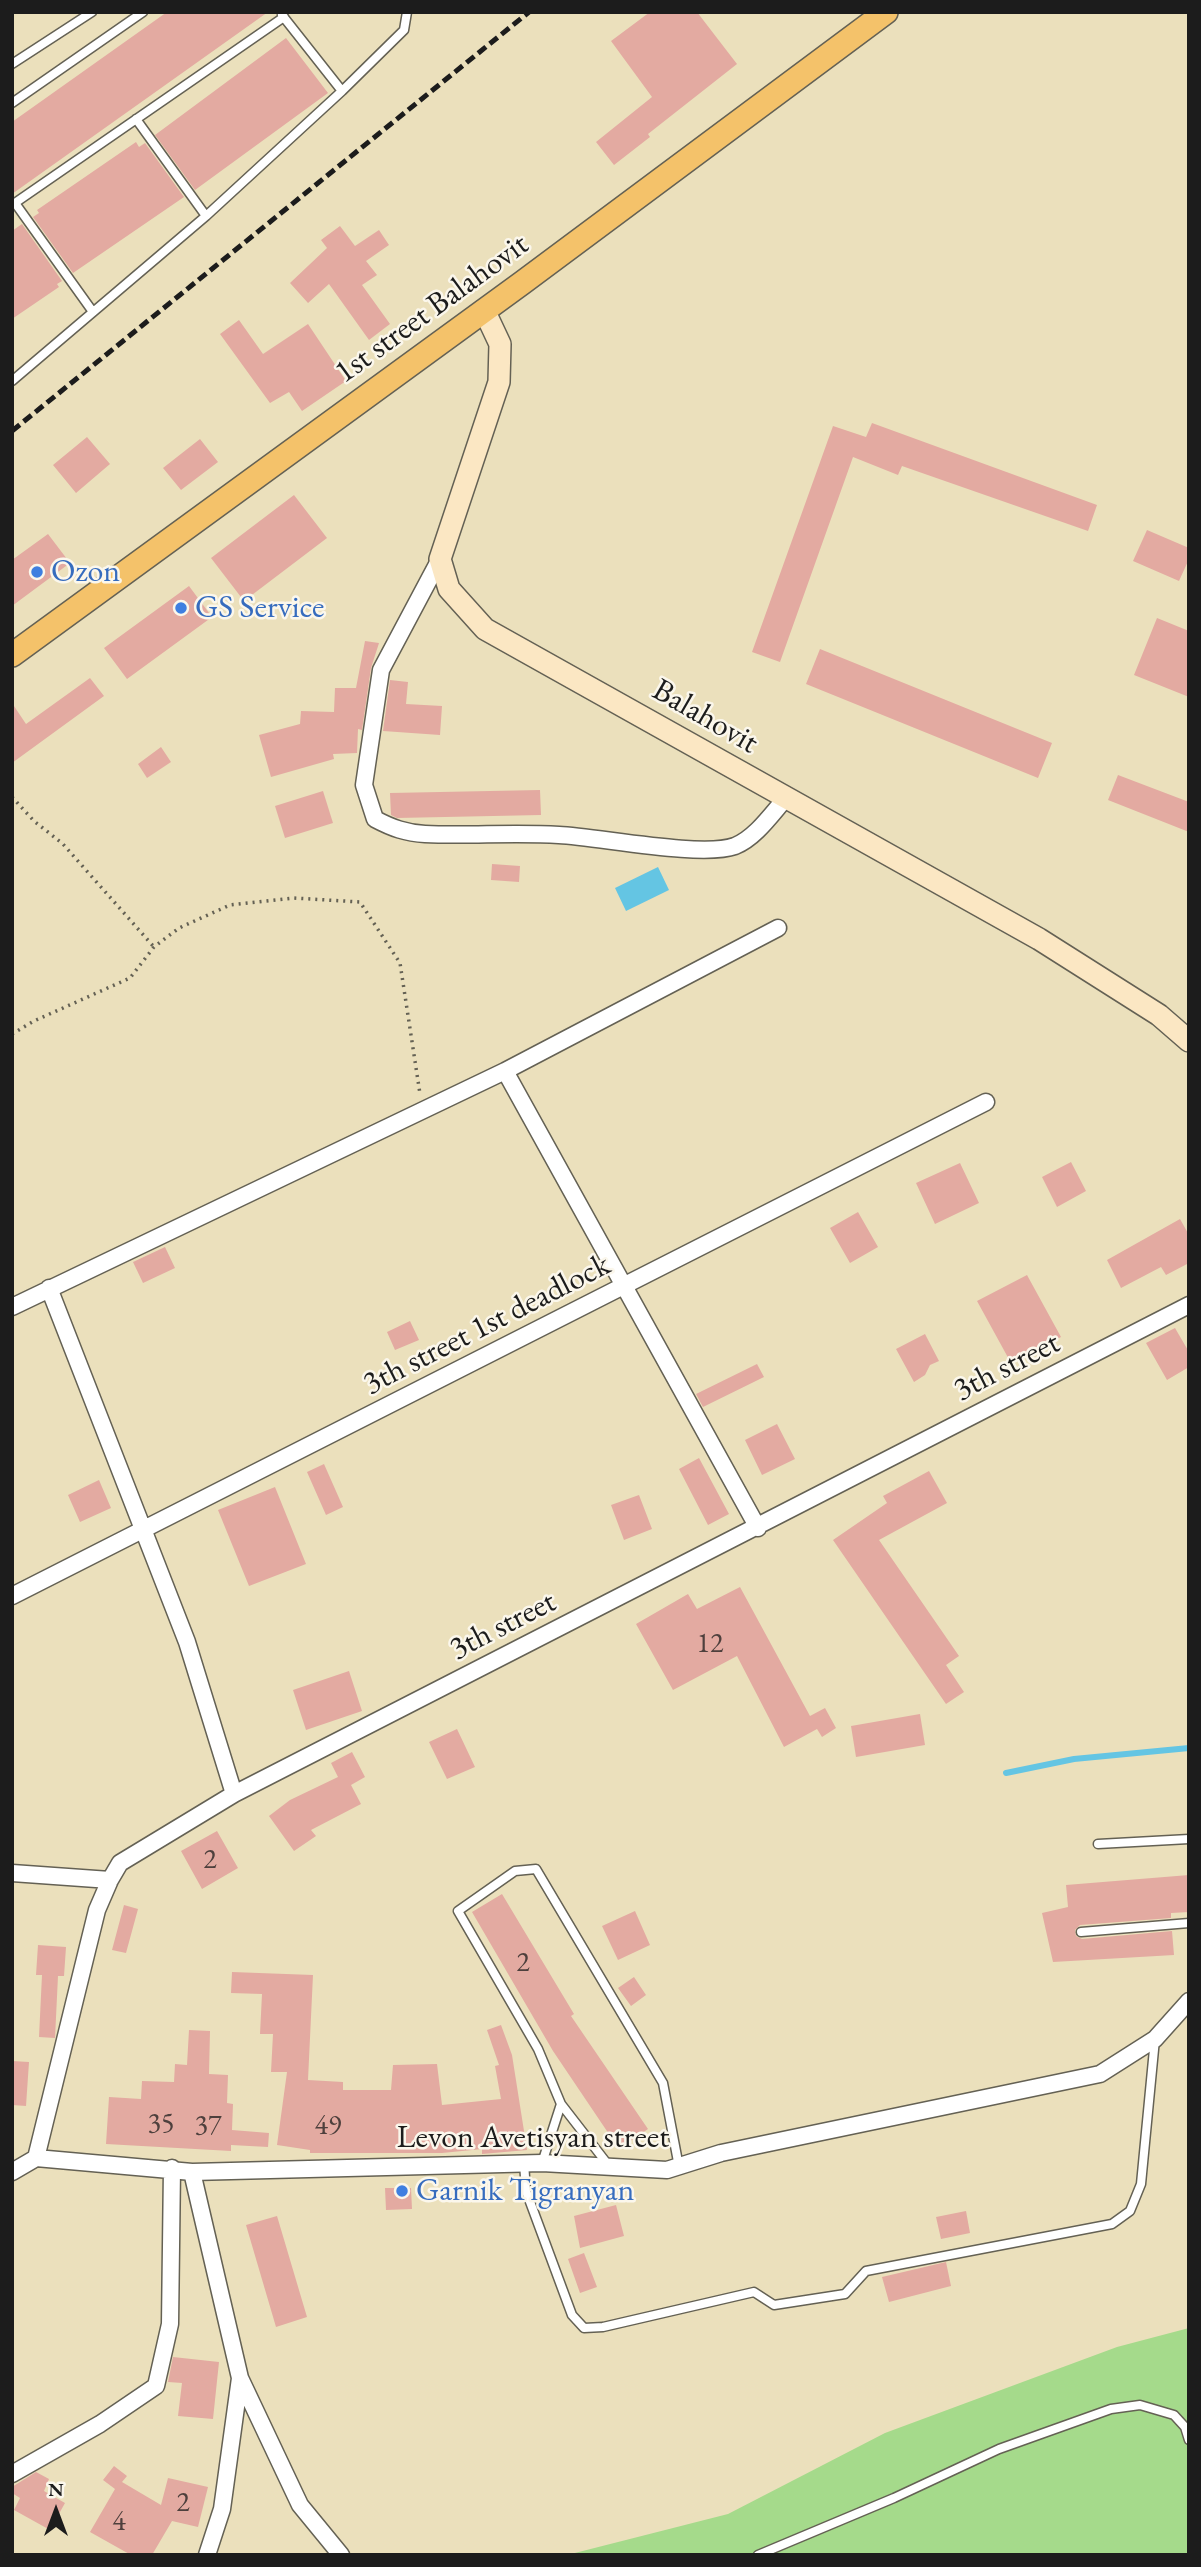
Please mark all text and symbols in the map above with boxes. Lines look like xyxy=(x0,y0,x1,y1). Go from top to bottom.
street label: 1st street Balahovit xyxy=(328,226,536,392)
place label: Ozon xyxy=(51,553,120,591)
marker: Ozon xyxy=(29,564,45,580)
place label: GS Service xyxy=(195,589,324,627)
marker: GS Service xyxy=(173,600,189,616)
street label: Balahovit xyxy=(645,671,765,763)
street label: 3th street 1st deadlock xyxy=(357,1246,617,1404)
street label: 3th street xyxy=(947,1324,1067,1410)
street label: 3th street xyxy=(443,1583,563,1669)
house number: 12 xyxy=(697,1627,723,1661)
house number: 2 xyxy=(203,1843,217,1877)
house number: 2 xyxy=(516,1946,530,1980)
house number: 35 xyxy=(148,2107,174,2141)
house number: 37 xyxy=(195,2109,221,2143)
house number: 49 xyxy=(315,2109,341,2143)
street label: Levon Avetisyan street xyxy=(397,2119,669,2157)
place label: Garnik Tigranyan xyxy=(416,2172,634,2210)
marker: Garnik Tigranyan xyxy=(394,2183,410,2199)
north arrow xyxy=(21,2476,91,2546)
text: N xyxy=(48,2477,64,2502)
house number: 2 xyxy=(176,2486,190,2520)
house number: 4 xyxy=(112,2505,126,2539)

